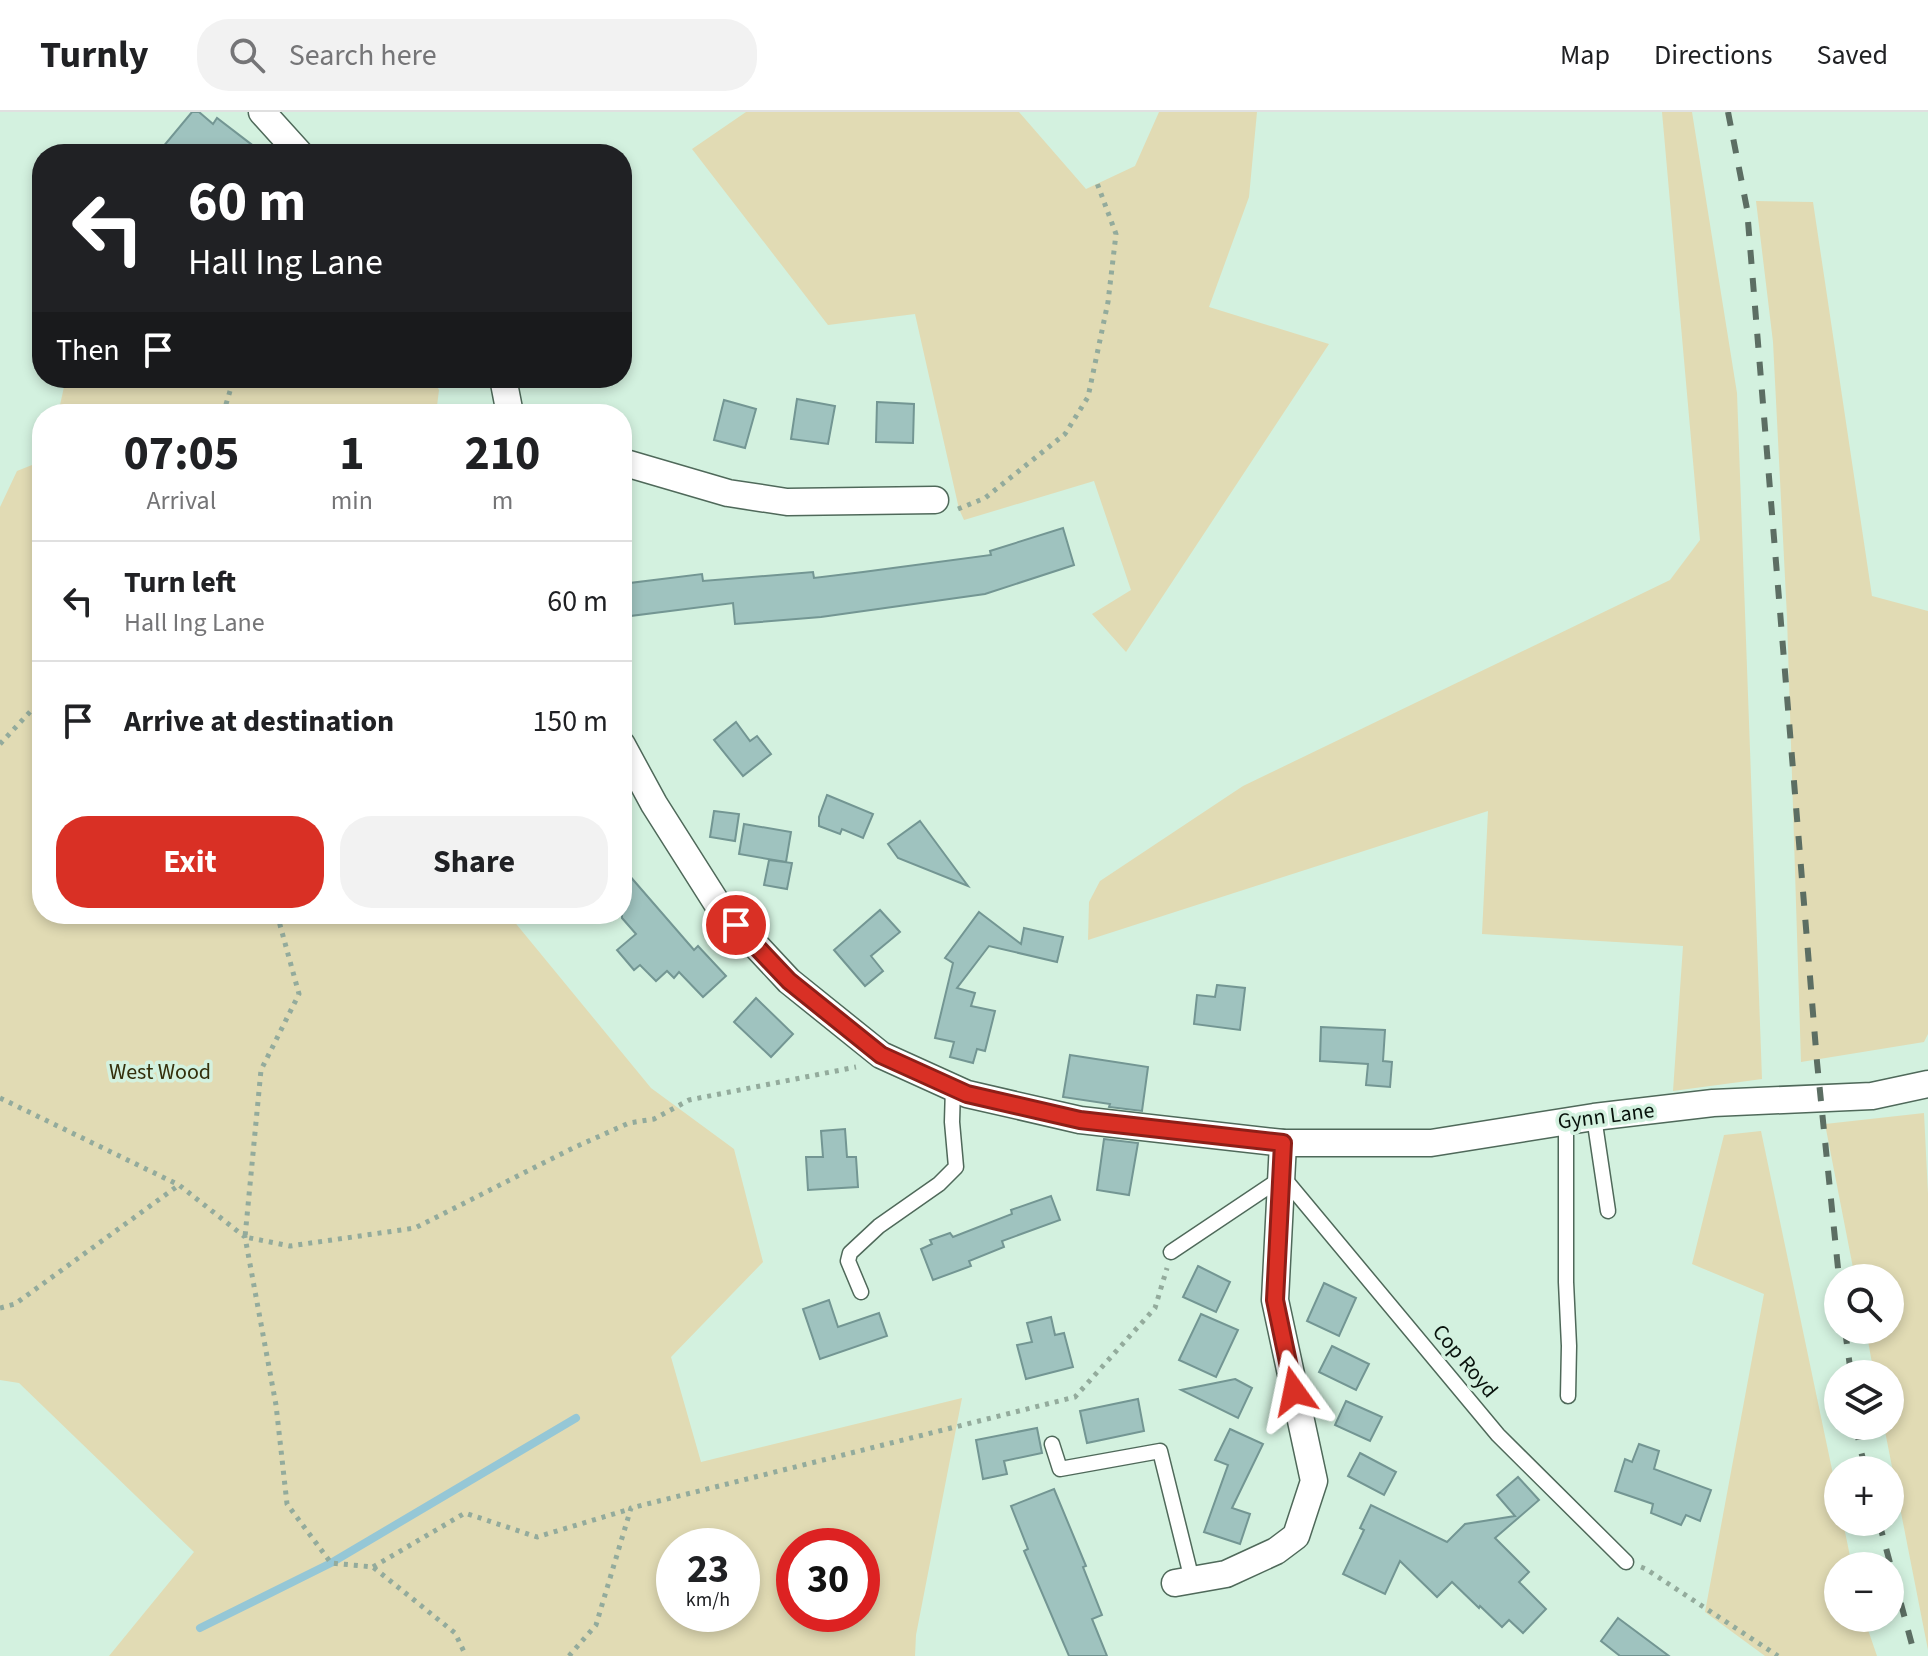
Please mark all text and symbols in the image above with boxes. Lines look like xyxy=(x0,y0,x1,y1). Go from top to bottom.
search box xyxy=(197,19,757,91)
text: Turnly xyxy=(40,28,149,82)
icon: search xyxy=(225,33,269,77)
text: Search here xyxy=(289,34,437,77)
text: Map xyxy=(1560,35,1610,75)
text: Directions xyxy=(1654,35,1773,75)
text: Saved xyxy=(1817,35,1888,75)
text: 60 m xyxy=(188,163,306,242)
icon: left xyxy=(56,176,160,280)
text: Hall Ing Lane xyxy=(188,237,383,288)
icon: arrive xyxy=(136,328,180,372)
text: Then xyxy=(56,329,120,372)
text: 07:05 xyxy=(123,420,239,488)
text: 1 xyxy=(339,420,365,488)
text: 210 xyxy=(464,420,540,488)
text: Arrival xyxy=(146,482,216,519)
text: min xyxy=(331,482,373,519)
text: m xyxy=(492,482,513,519)
text: Turn left xyxy=(124,561,236,604)
icon: left xyxy=(56,579,100,623)
text: 60 m xyxy=(547,580,608,623)
text: Hall Ing Lane xyxy=(124,604,265,641)
icon: arrive xyxy=(56,699,100,743)
text: Arrive at destination xyxy=(124,700,394,743)
text: 150 m xyxy=(532,700,608,743)
button: Exit xyxy=(56,816,324,908)
button: Share xyxy=(340,816,608,908)
pin xyxy=(702,891,770,959)
icon: arrive xyxy=(714,903,758,947)
park label: West Wood xyxy=(109,1056,211,1088)
street label: Gynn Lane xyxy=(1556,1094,1656,1138)
map controls xyxy=(1824,1264,1904,1632)
button: search xyxy=(1824,1264,1904,1344)
street label: Cop Royd xyxy=(1425,1317,1505,1405)
position arrow xyxy=(1252,1349,1336,1433)
button: layers xyxy=(1824,1360,1904,1440)
button: + xyxy=(1824,1456,1904,1536)
speed limit sign: 30 xyxy=(776,1528,880,1632)
text: 23 xyxy=(687,1541,729,1598)
button: − xyxy=(1824,1552,1904,1632)
text: km/h xyxy=(686,1586,730,1614)

